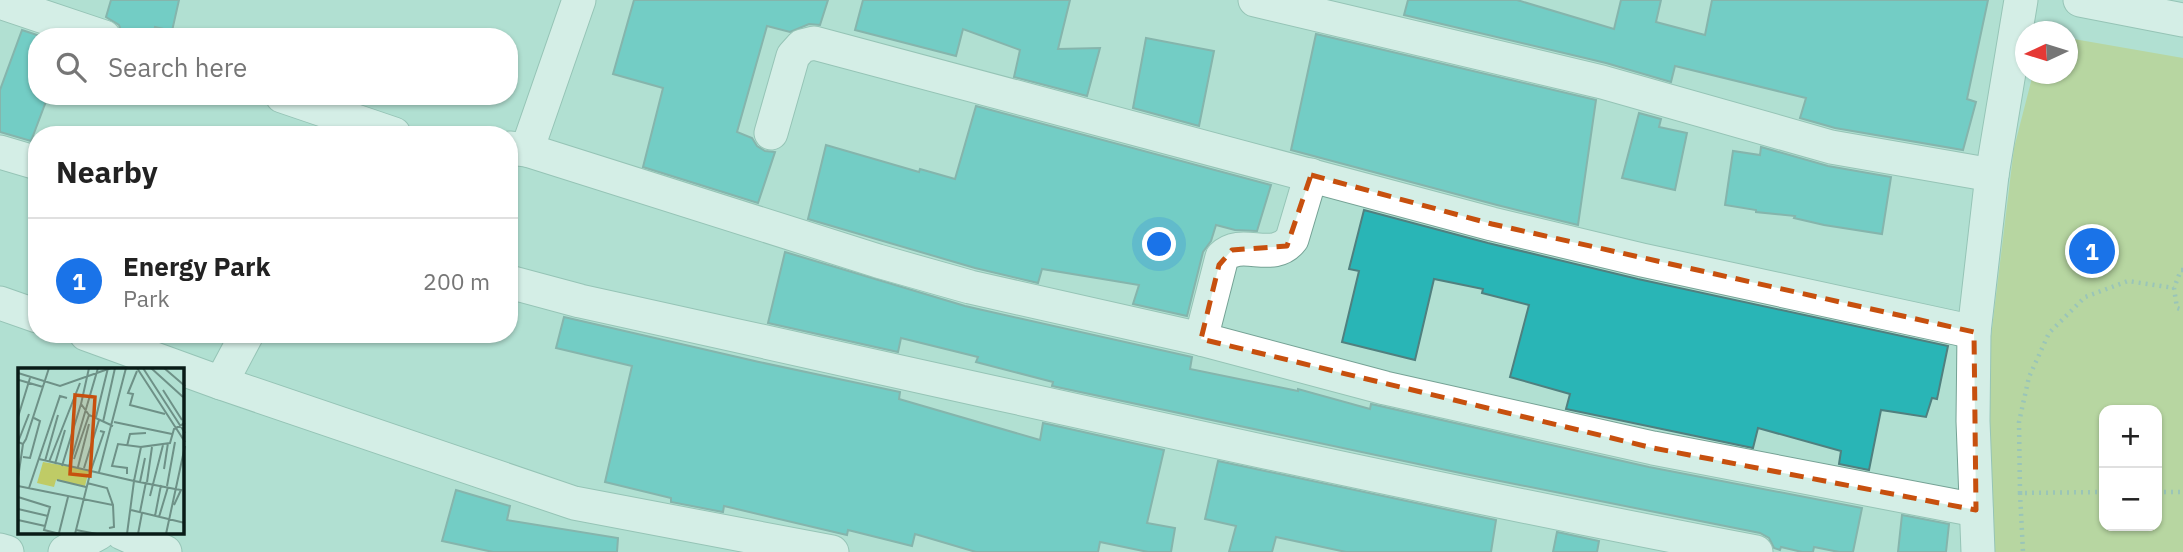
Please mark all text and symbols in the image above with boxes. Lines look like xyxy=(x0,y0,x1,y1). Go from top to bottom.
north arrow xyxy=(2015,21,2078,84)
search box xyxy=(28,28,518,105)
icon: search xyxy=(52,48,90,86)
text: Search here xyxy=(108,50,247,84)
text: Nearby xyxy=(56,152,158,191)
pin: 1 xyxy=(2069,225,2115,277)
your location xyxy=(1142,227,1176,261)
text: Energy Park xyxy=(123,249,271,283)
text: 1 xyxy=(72,266,86,296)
text: 200 m xyxy=(423,266,490,296)
text: Park xyxy=(123,283,170,313)
inset map xyxy=(18,368,184,534)
map controls xyxy=(2099,405,2162,531)
button: + xyxy=(2099,405,2162,468)
button: − xyxy=(2099,468,2162,531)

